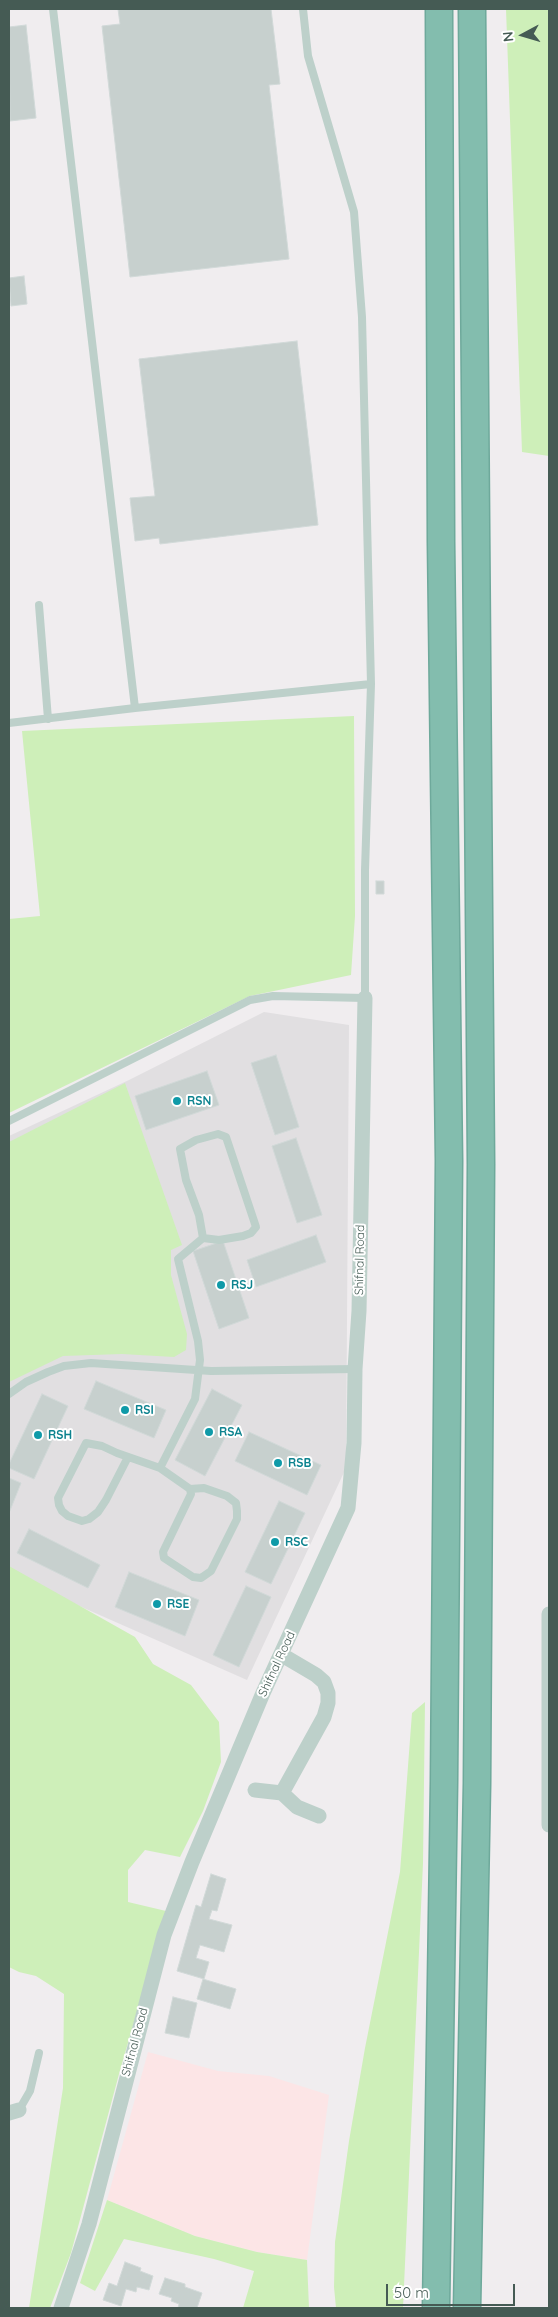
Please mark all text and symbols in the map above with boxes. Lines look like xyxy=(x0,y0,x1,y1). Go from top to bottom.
north arrow xyxy=(498,10,548,60)
text: N xyxy=(499,31,518,43)
place label: RSN xyxy=(187,1094,211,1108)
marker: RSN xyxy=(171,1095,183,1107)
street label: Shifnal Road xyxy=(352,1225,368,1295)
place label: RSJ xyxy=(231,1278,253,1292)
marker: RSJ xyxy=(215,1279,227,1291)
place label: RSI xyxy=(135,1403,154,1417)
marker: RSI xyxy=(119,1404,131,1416)
place label: RSA xyxy=(219,1425,242,1439)
marker: RSA xyxy=(203,1426,215,1438)
place label: RSH xyxy=(48,1428,72,1442)
marker: RSH xyxy=(32,1429,44,1441)
place label: RSB xyxy=(288,1456,311,1470)
marker: RSB xyxy=(272,1457,284,1469)
place label: RSC xyxy=(285,1535,308,1549)
marker: RSC xyxy=(269,1536,281,1548)
place label: RSE xyxy=(167,1597,189,1611)
marker: RSE xyxy=(151,1598,163,1610)
street label: Shifnal Road xyxy=(256,1629,298,1699)
street label: Shifnal Road xyxy=(119,2006,151,2078)
scale bar xyxy=(388,2274,517,2306)
text: 50 m xyxy=(394,2283,429,2302)

